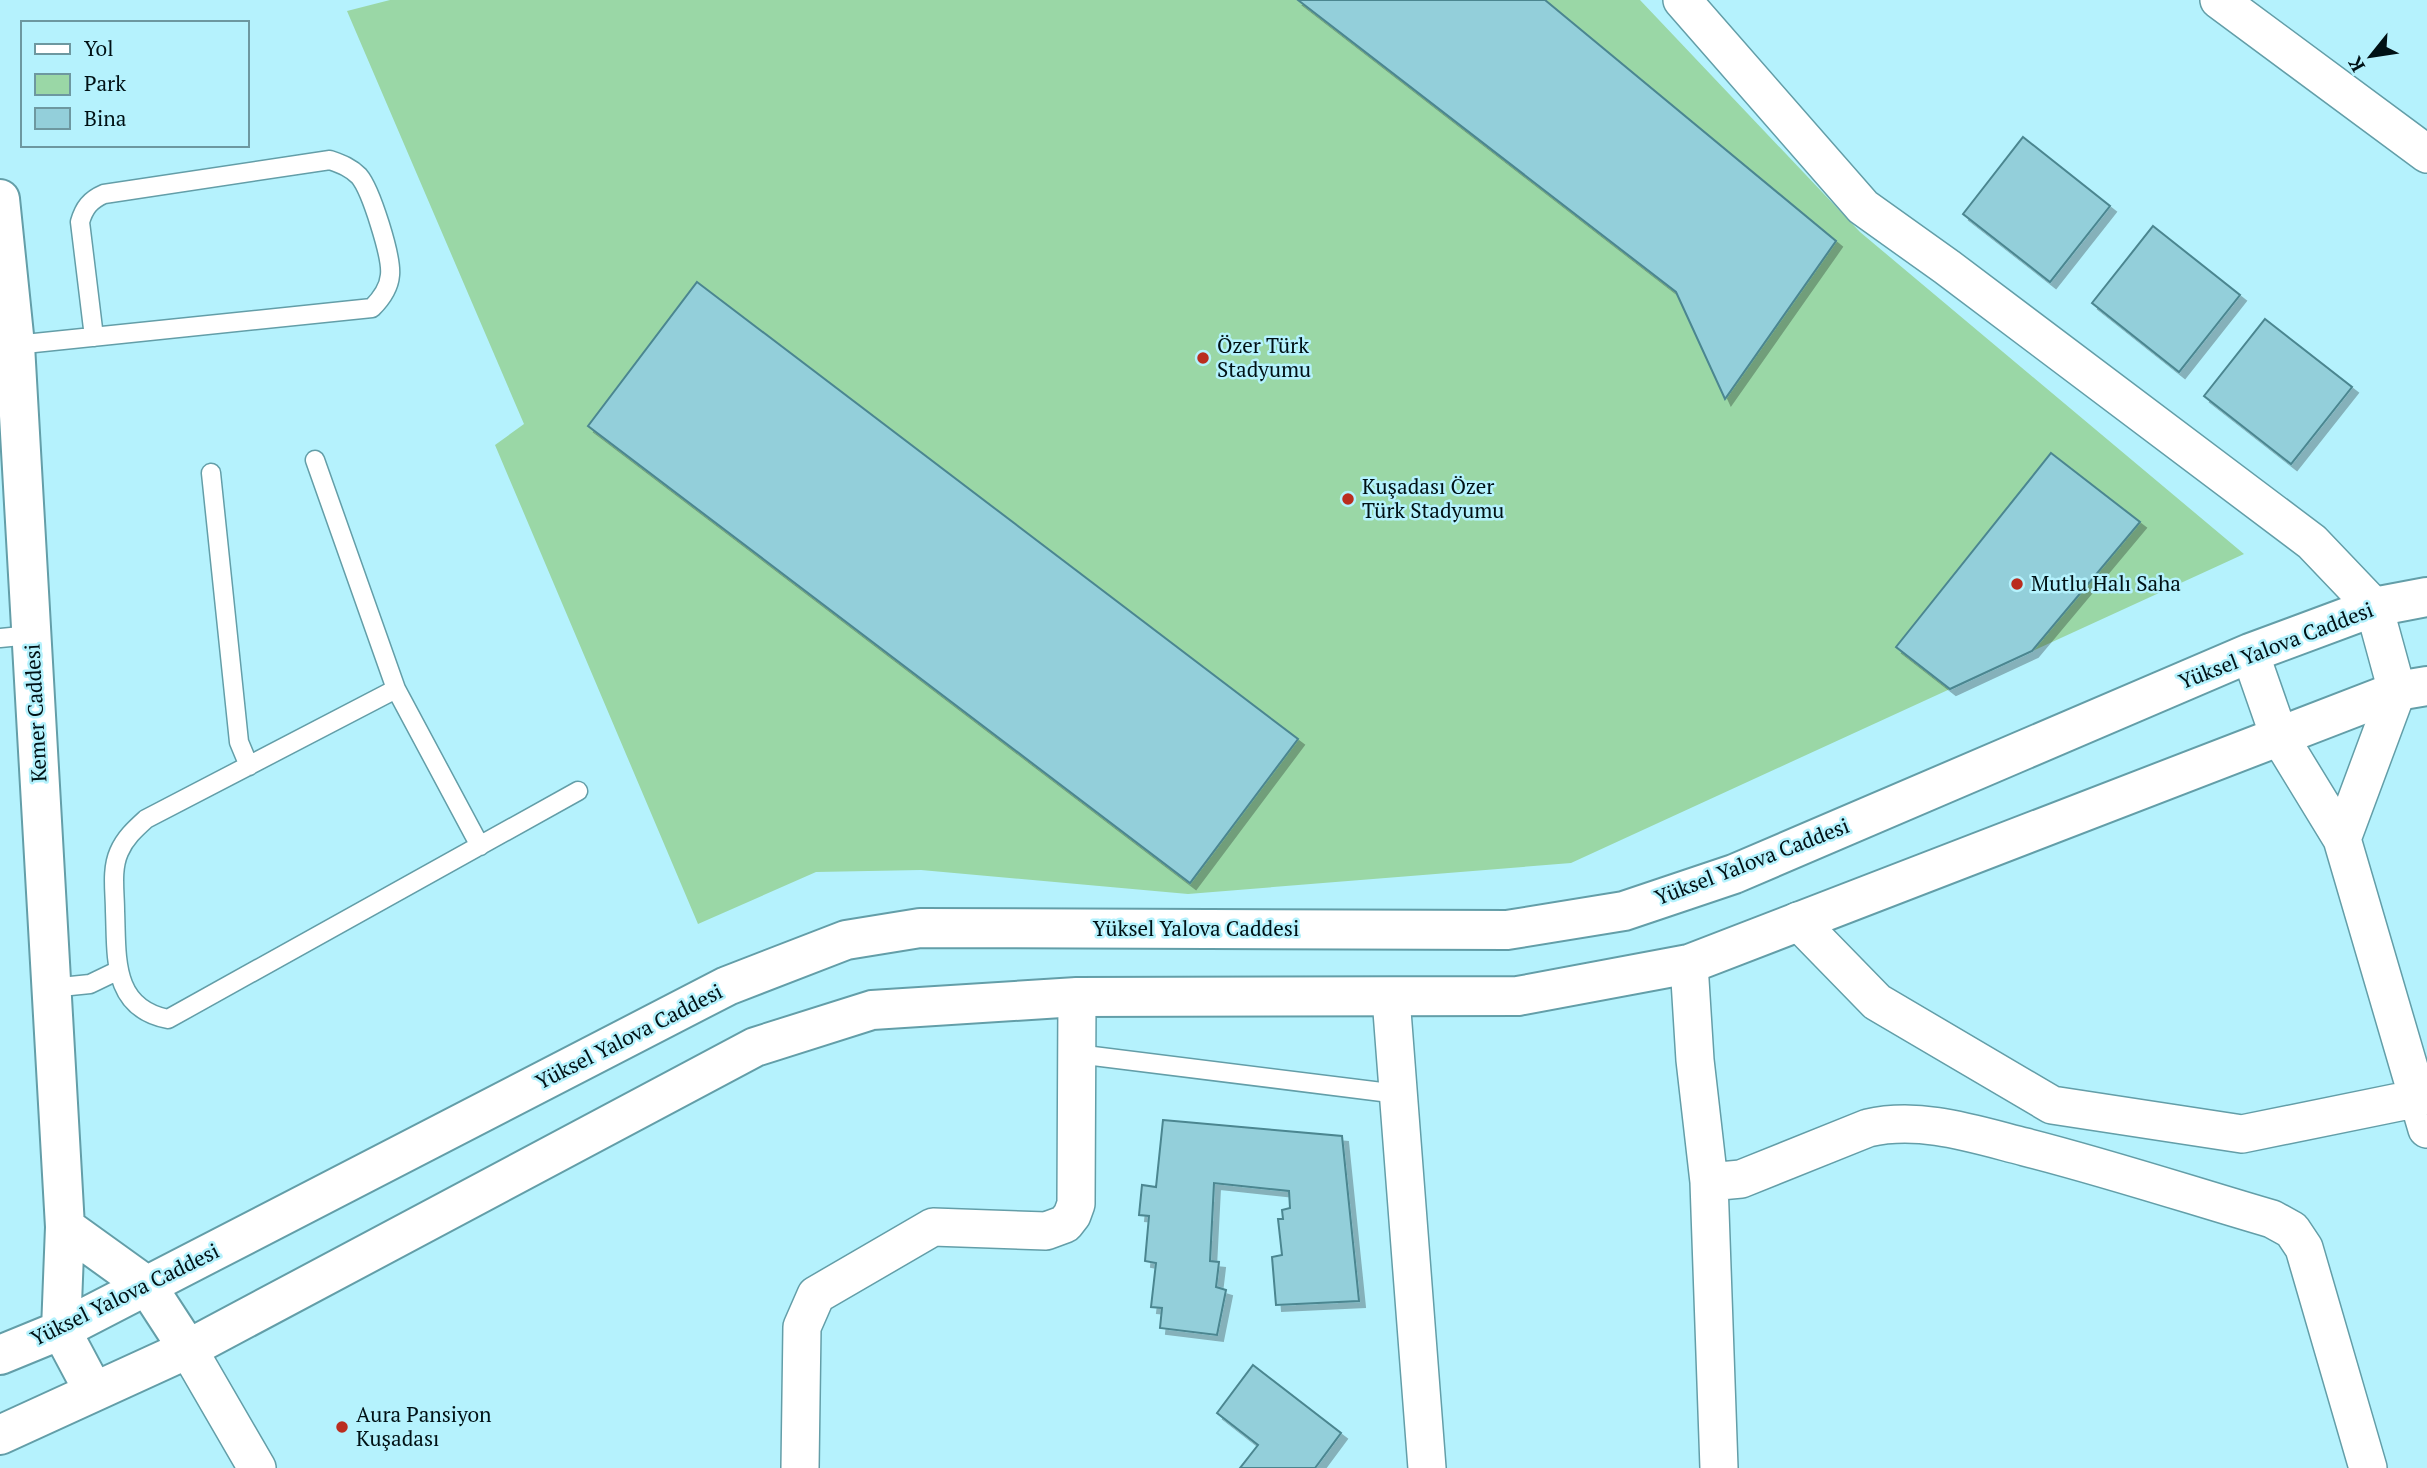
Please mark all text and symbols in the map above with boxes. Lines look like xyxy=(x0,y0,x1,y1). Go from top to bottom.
legend xyxy=(21,21,248,147)
north arrow xyxy=(2336,21,2406,91)
text: Yol xyxy=(84,34,114,62)
text: K xyxy=(2341,52,2370,77)
text: Park xyxy=(84,69,126,97)
text: Bina xyxy=(84,104,127,132)
place label: Özer Türk Stadyumu xyxy=(1217,331,1311,383)
marker: Özer Türk Stadyumu xyxy=(1195,350,1211,366)
place label: Kuşadası Özer Türk Stadyumu xyxy=(1362,472,1504,524)
marker: Kuşadası Özer Türk Stadyumu xyxy=(1340,491,1356,507)
place label: Mutlu Halı Saha xyxy=(2031,569,2181,597)
marker: Mutlu Halı Saha xyxy=(2009,576,2025,592)
street label: Yüksel Yalova Caddesi xyxy=(2174,595,2377,695)
street label: Kemer Caddesi xyxy=(17,643,53,783)
street label: Yüksel Yalova Caddesi xyxy=(1650,811,1853,911)
street label: Yüksel Yalova Caddesi xyxy=(1093,914,1299,942)
street label: Yüksel Yalova Caddesi xyxy=(530,977,727,1095)
street label: Yüksel Yalova Caddesi xyxy=(26,1236,223,1352)
place label: Aura Pansiyon Kuşadası xyxy=(356,1400,492,1452)
marker: Aura Pansiyon Kuşadası xyxy=(334,1419,350,1435)

